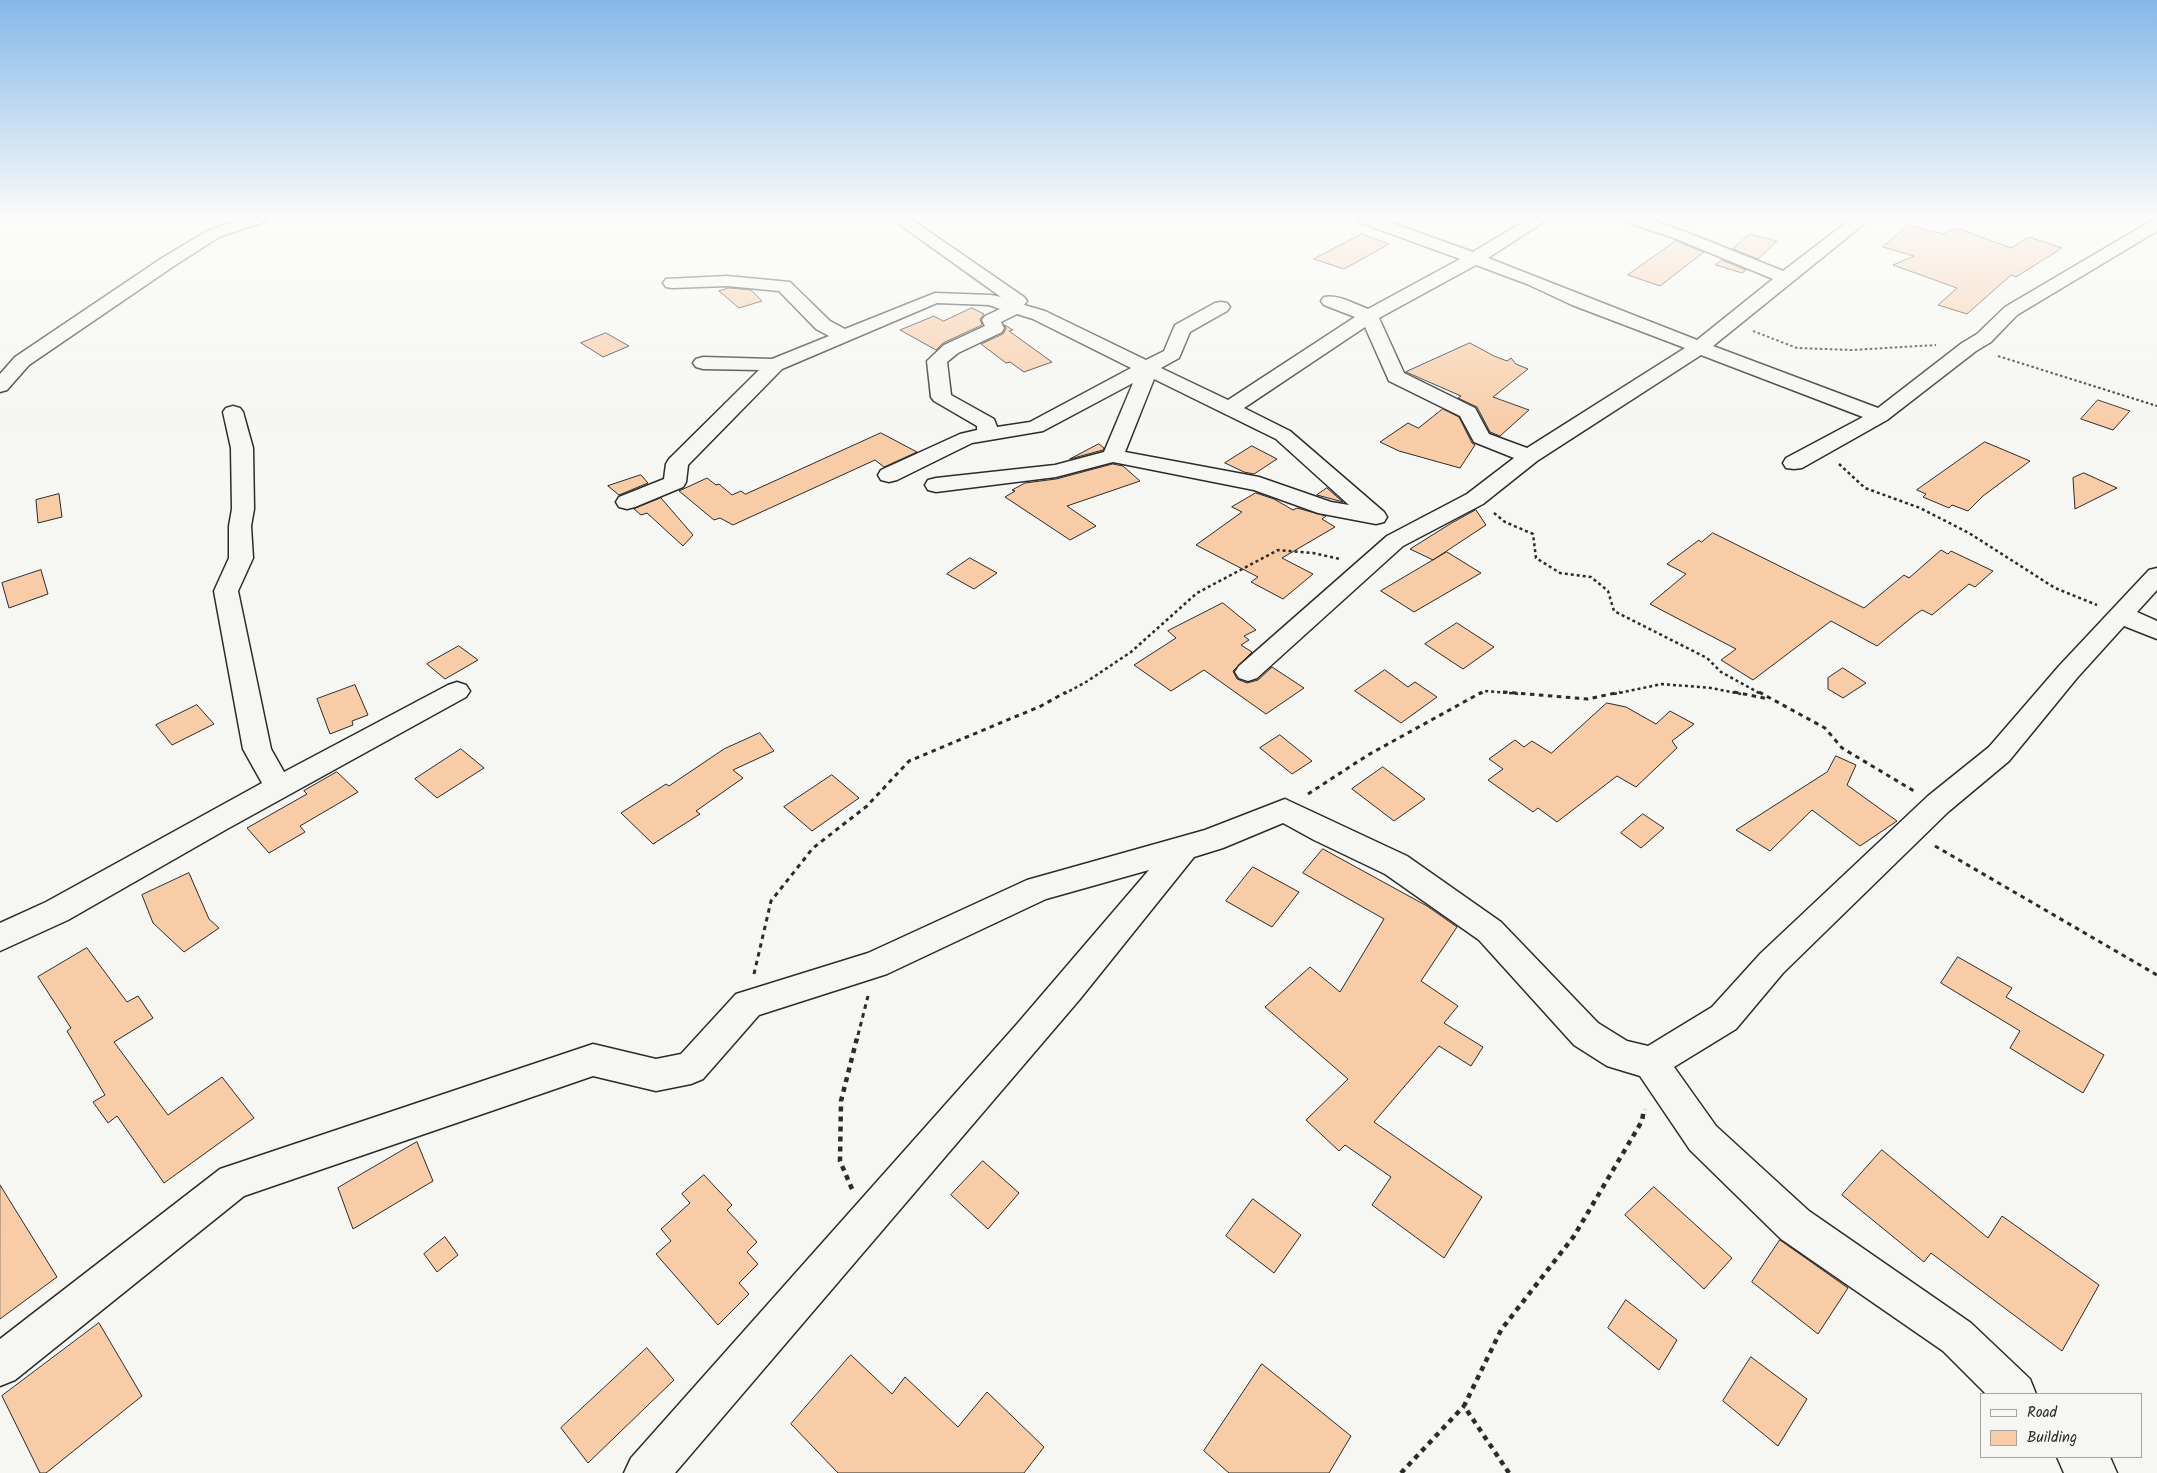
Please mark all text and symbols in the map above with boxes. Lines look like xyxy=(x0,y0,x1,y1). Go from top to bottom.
legend xyxy=(1980,1393,2142,1458)
text: Road xyxy=(2027,1401,2057,1425)
text: Building xyxy=(2027,1426,2077,1450)

